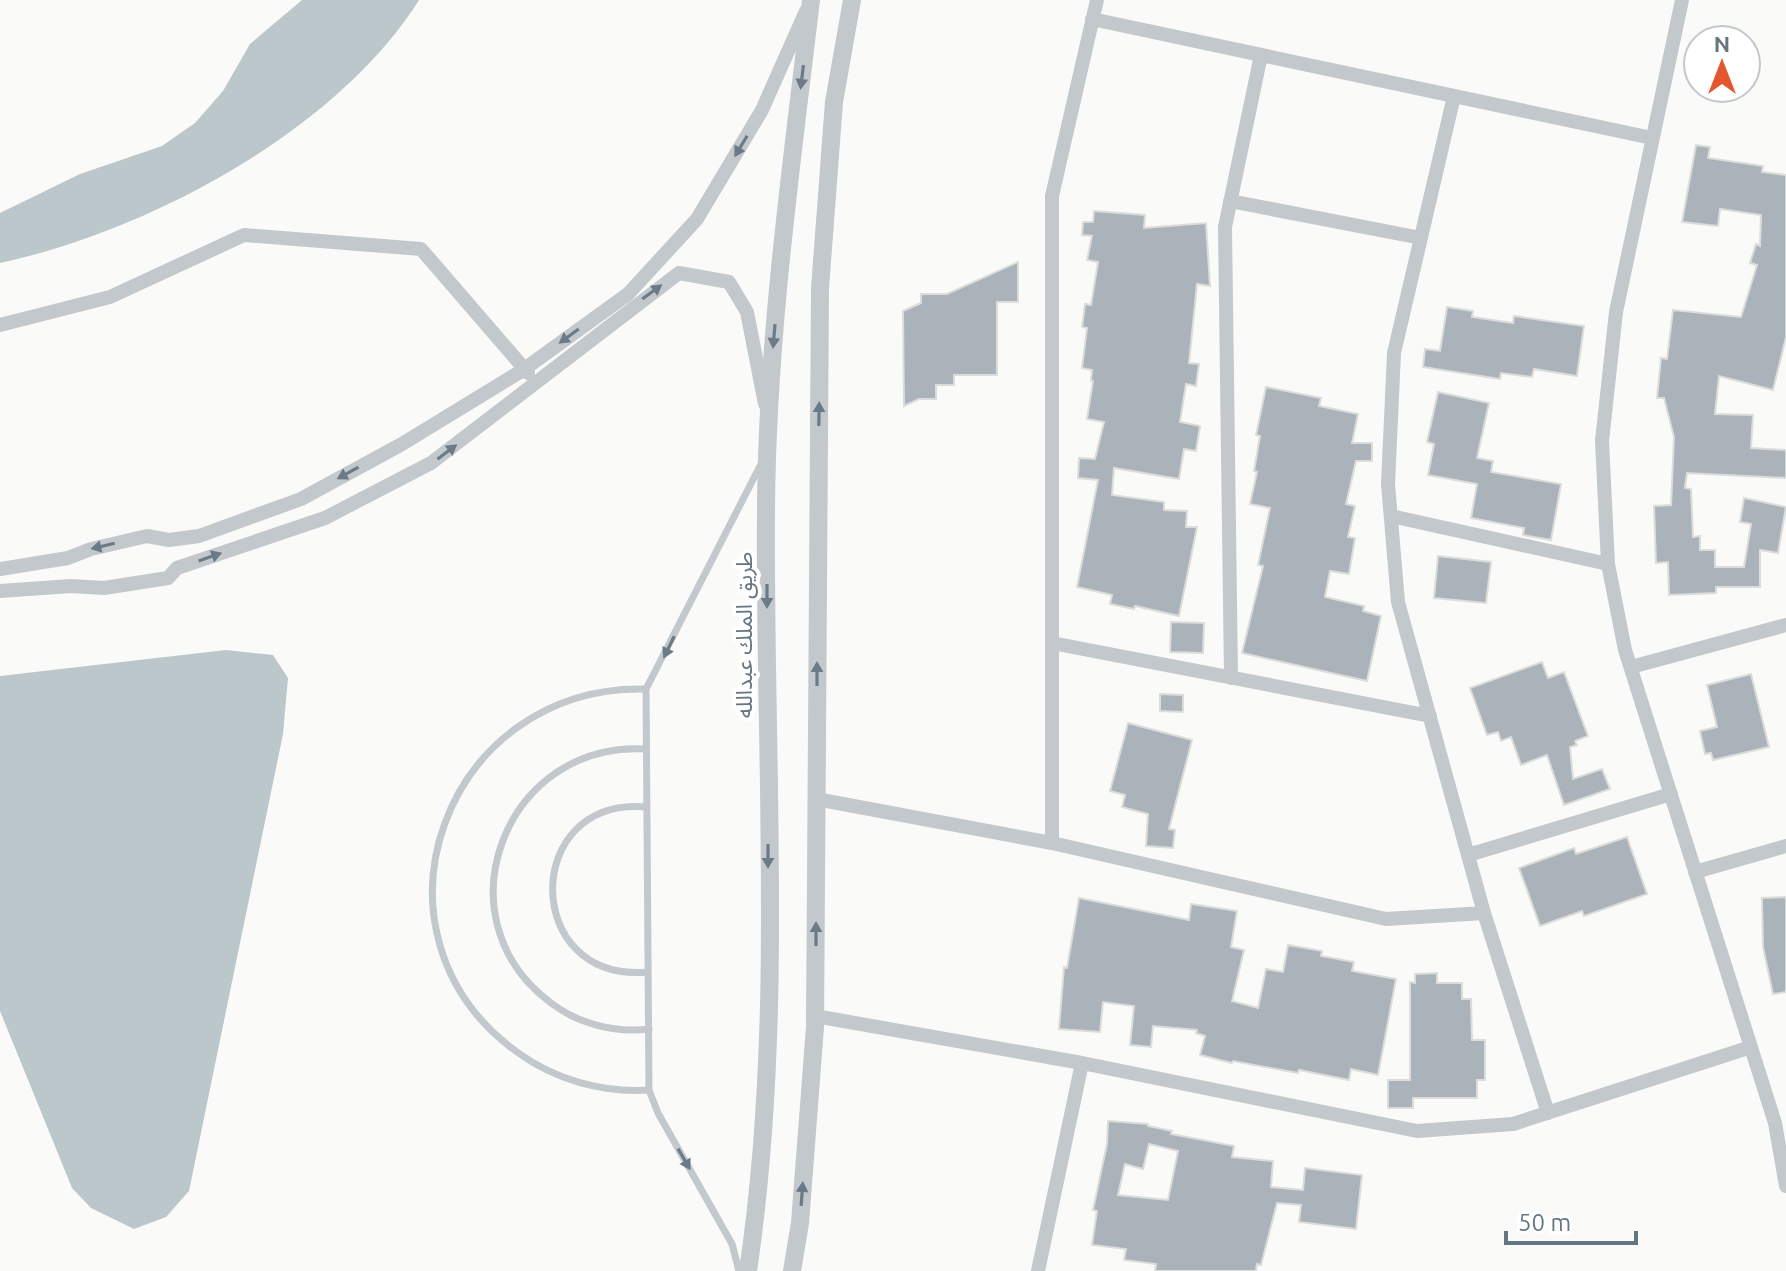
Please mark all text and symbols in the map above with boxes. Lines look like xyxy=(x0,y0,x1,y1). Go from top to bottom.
north arrow xyxy=(1682,24,1762,104)
text: N xyxy=(1714,31,1730,56)
one-way arrow xyxy=(795,65,808,90)
one-way arrow xyxy=(734,135,748,157)
one-way arrow xyxy=(642,285,663,301)
one-way arrow xyxy=(768,324,781,349)
one-way arrow xyxy=(559,328,579,344)
one-way arrow xyxy=(813,401,825,426)
one-way arrow xyxy=(437,444,457,460)
one-way arrow xyxy=(337,466,359,480)
one-way arrow xyxy=(90,540,115,553)
one-way arrow xyxy=(198,550,222,562)
street label: طريق الملك عبدالله xyxy=(731,552,758,718)
one-way arrow xyxy=(760,584,773,609)
one-way arrow xyxy=(662,636,675,659)
one-way arrow xyxy=(811,661,823,686)
one-way arrow xyxy=(762,844,774,869)
one-way arrow xyxy=(810,921,822,946)
one-way arrow xyxy=(677,1148,691,1170)
one-way arrow xyxy=(796,1181,809,1206)
scale bar xyxy=(1506,1195,1636,1245)
text: 50 m xyxy=(1518,1209,1571,1236)

